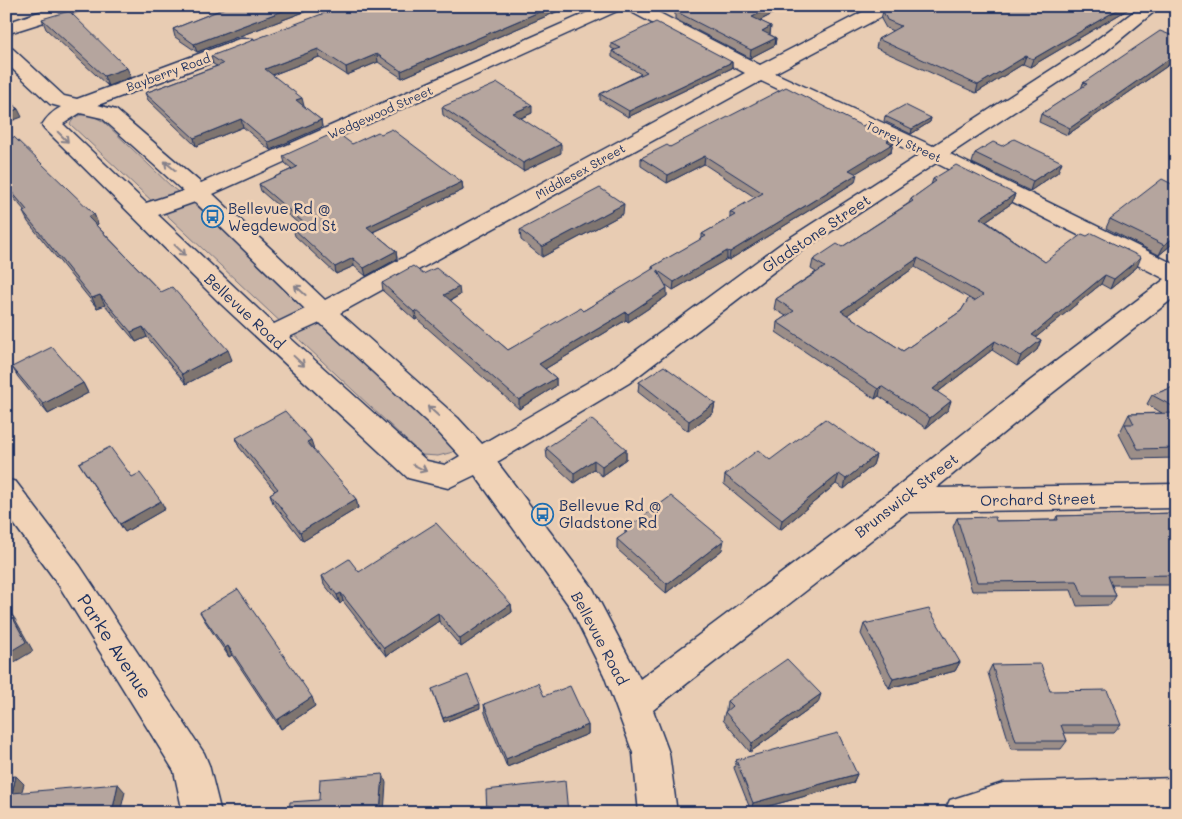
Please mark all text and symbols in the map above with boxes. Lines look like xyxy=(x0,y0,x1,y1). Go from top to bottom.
street label: Bayberry Road xyxy=(124,49,213,95)
street label: Wedgewood Street xyxy=(325,82,435,142)
street label: Torrey Street xyxy=(864,117,944,165)
one-way arrow xyxy=(57,131,70,143)
street label: Middlesex Street xyxy=(532,140,628,202)
one-way arrow xyxy=(163,160,176,172)
street label: Gladstone Street xyxy=(758,189,874,277)
place label: Bellevue Rd @ Wegdewood St xyxy=(228,198,337,235)
bus stop icon: Bellevue Rd @ Wegdewood St xyxy=(200,205,224,229)
one-way arrow xyxy=(173,244,186,256)
street label: Bellevue Road xyxy=(201,269,289,353)
one-way arrow xyxy=(293,284,306,296)
one-way arrow xyxy=(292,355,305,367)
one-way arrow xyxy=(427,405,440,417)
street label: Brunswick Street xyxy=(850,448,962,542)
one-way arrow xyxy=(412,463,427,473)
street label: Orchard Street xyxy=(980,488,1096,510)
place label: Bellevue Rd @ Gladstone Rd xyxy=(559,495,662,532)
bus stop icon: Bellevue Rd @ Gladstone Rd xyxy=(531,502,555,526)
street label: Bellevue Road xyxy=(567,588,633,688)
street label: Parke Avenue xyxy=(72,589,158,703)

